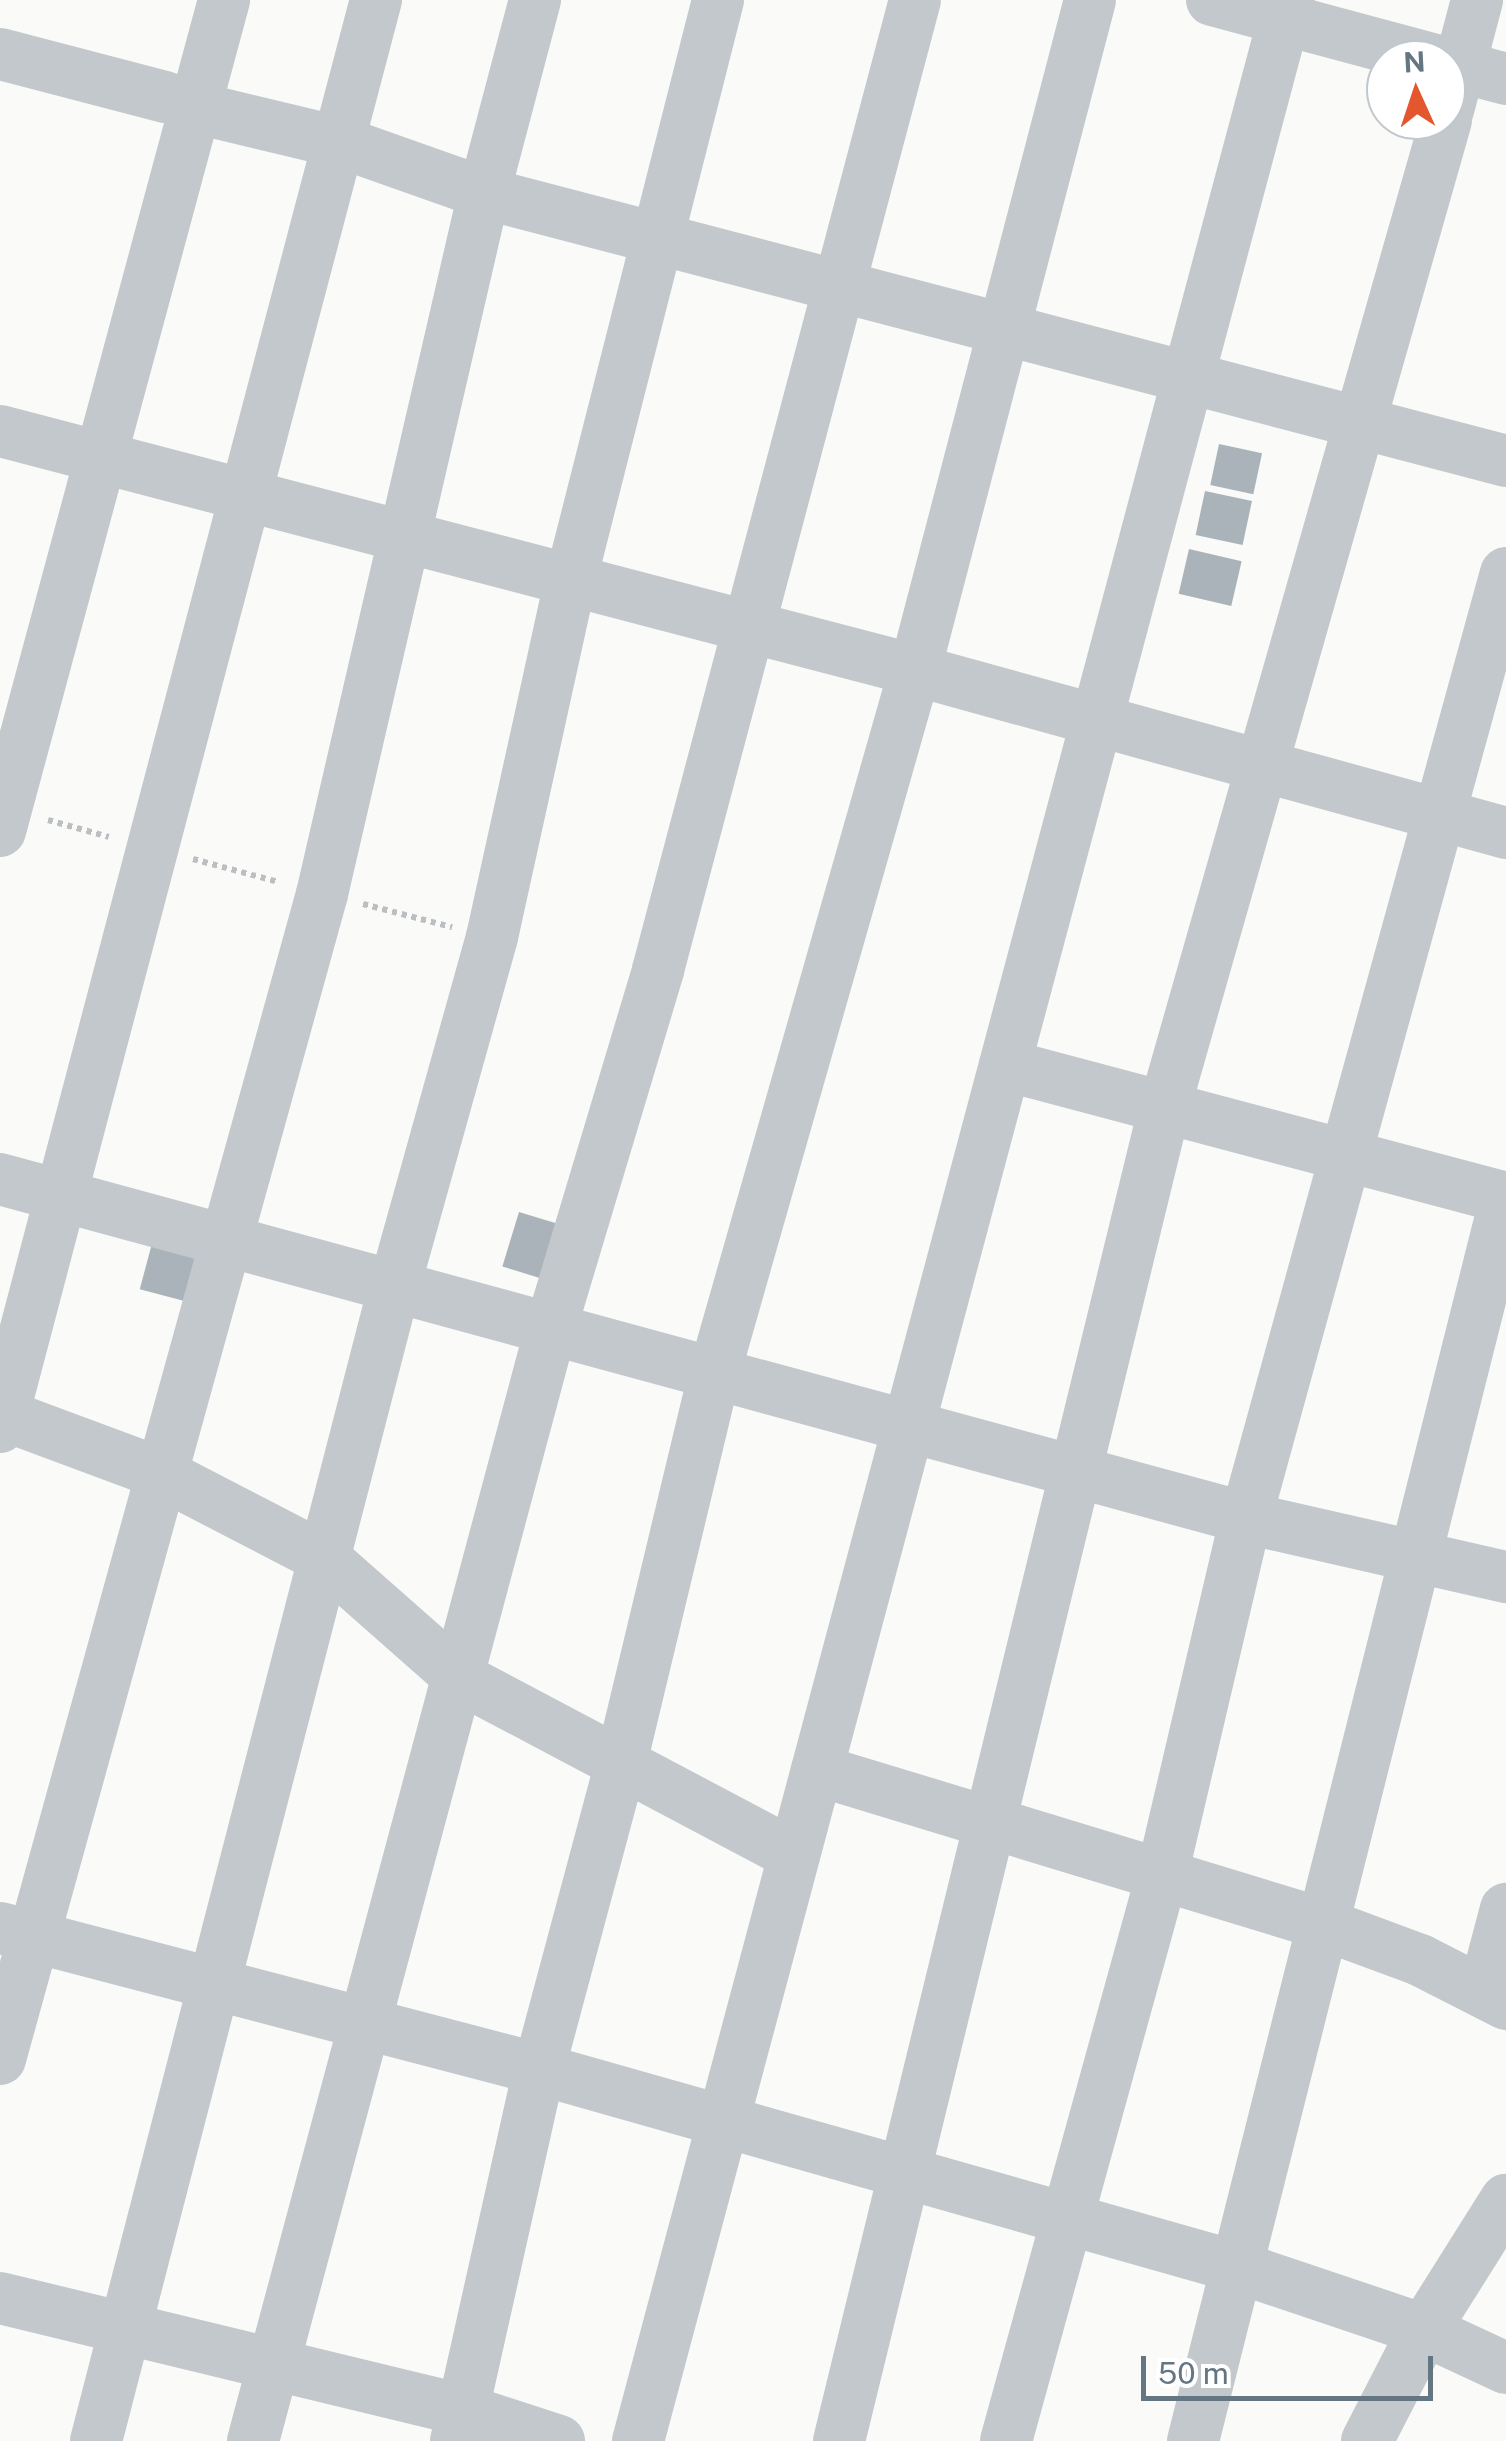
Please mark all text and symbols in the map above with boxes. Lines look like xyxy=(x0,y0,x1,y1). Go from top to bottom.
north arrow xyxy=(1366,40,1466,140)
text: N xyxy=(1403,44,1426,79)
scale bar xyxy=(1146,2336,1438,2398)
text: 50 m xyxy=(1158,2355,1229,2391)

